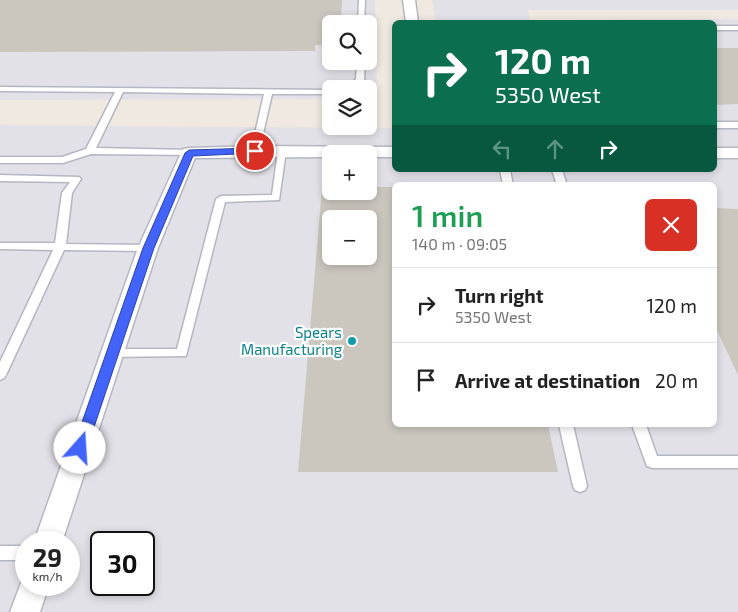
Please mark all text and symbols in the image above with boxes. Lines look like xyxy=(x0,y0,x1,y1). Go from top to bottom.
map controls xyxy=(322,15,377,265)
button: search xyxy=(322,15,377,70)
text: 120 m xyxy=(495,39,591,81)
icon: right xyxy=(412,40,477,105)
button: layers xyxy=(322,80,377,135)
text: 5350 West xyxy=(495,81,601,107)
pin xyxy=(234,130,276,172)
icon: left xyxy=(488,135,516,163)
icon: ahead xyxy=(541,135,569,163)
icon: right xyxy=(594,135,622,163)
icon: arrive xyxy=(241,137,269,165)
button: + xyxy=(322,145,377,200)
text: 1 min xyxy=(412,197,483,233)
button: close xyxy=(645,199,697,251)
button: − xyxy=(322,210,377,265)
text: 140 m · 09:05 xyxy=(412,234,507,253)
text: Turn right xyxy=(455,284,543,307)
icon: right xyxy=(412,291,440,319)
text: 120 m xyxy=(646,294,697,317)
text: 5350 West xyxy=(455,307,532,326)
place label: Spears Manufacturing xyxy=(241,323,343,358)
marker: Spears Manufacturing xyxy=(346,335,358,347)
icon: arrive xyxy=(412,366,440,394)
text: Arrive at destination xyxy=(455,369,640,392)
text: 20 m xyxy=(655,369,698,392)
position arrow xyxy=(53,421,105,473)
speed limit sign: 30 xyxy=(90,531,155,596)
text: 29 xyxy=(33,542,62,572)
text: km/h xyxy=(33,569,62,583)

